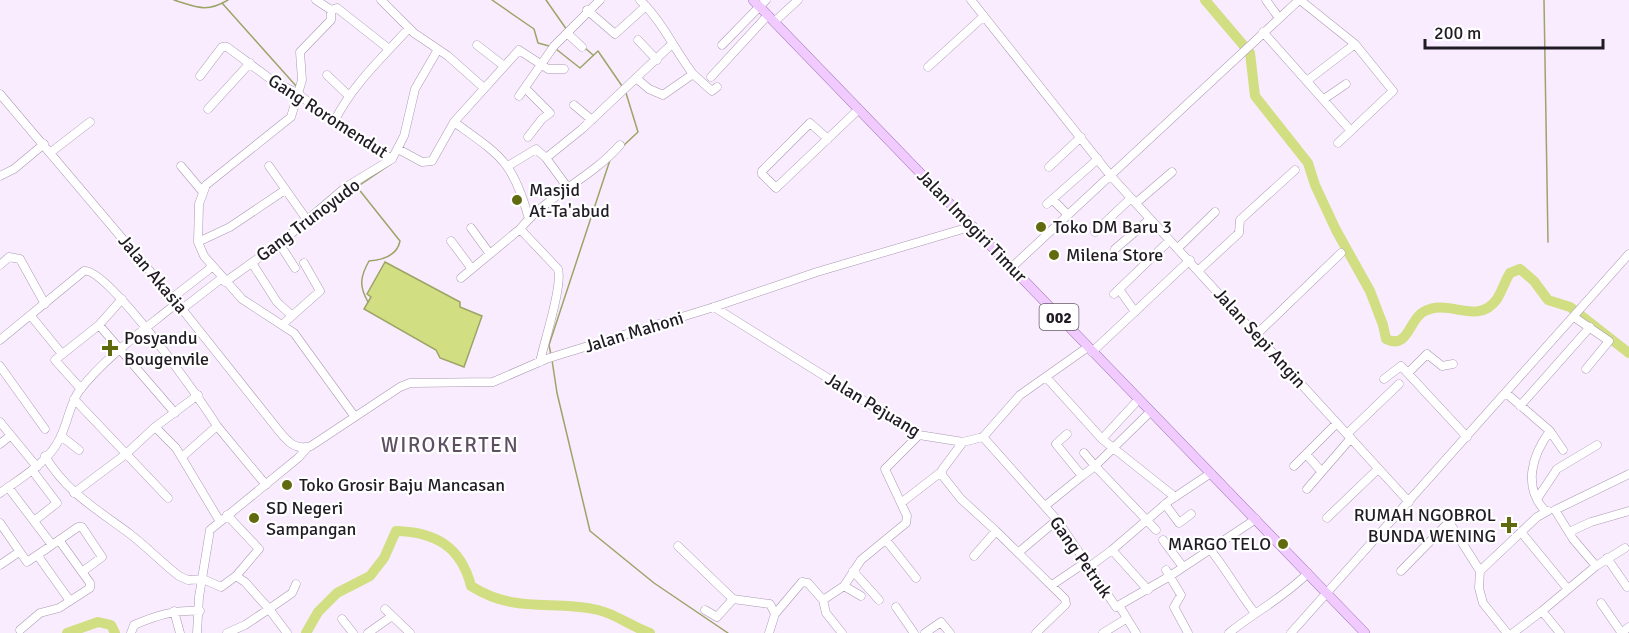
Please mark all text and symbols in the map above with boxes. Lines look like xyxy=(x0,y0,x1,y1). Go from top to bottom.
scale bar xyxy=(1425,12,1604,50)
text: 200 m xyxy=(1434,22,1481,44)
street label: Gang Roromendut xyxy=(264,69,392,163)
street label: Jalan Imogiri Timur xyxy=(912,165,1032,287)
street label: Gang Trunoyudo xyxy=(252,174,364,266)
place label: Masjid At-Ta'abud xyxy=(529,179,610,222)
marker: Masjid At-Ta'abud xyxy=(510,193,524,207)
place label: Toko DM Baru 3 xyxy=(1053,216,1172,238)
marker: Toko DM Baru 3 xyxy=(1034,220,1048,234)
street label: Jalan Akasia xyxy=(114,230,192,318)
place label: Milena Store xyxy=(1066,244,1163,266)
marker: Milena Store xyxy=(1047,248,1061,262)
street label: Jalan Sepi Angin xyxy=(1209,283,1311,393)
road number: 002 xyxy=(1040,304,1078,330)
street label: Jalan Mahoni xyxy=(582,307,686,357)
place label: Posyandu Bougenvile xyxy=(124,327,209,370)
marker: Posyandu Bougenvile xyxy=(101,339,119,357)
street label: Jalan Pejuang xyxy=(821,368,925,442)
district label: WIROKERTEN xyxy=(381,432,519,458)
place label: Toko Grosir Baju Mancasan xyxy=(299,474,505,496)
marker: Toko Grosir Baju Mancasan xyxy=(280,478,294,492)
place label: SD Negeri Sampangan xyxy=(266,497,356,540)
place label: RUMAH NGOBROL BUNDA WENING xyxy=(1354,504,1496,547)
marker: SD Negeri Sampangan xyxy=(247,511,261,525)
street label: Gang Petruk xyxy=(1045,512,1117,602)
marker: RUMAH NGOBROL BUNDA WENING xyxy=(1500,516,1518,534)
place label: MARGO TELO xyxy=(1168,533,1271,555)
marker: MARGO TELO xyxy=(1276,537,1290,551)

